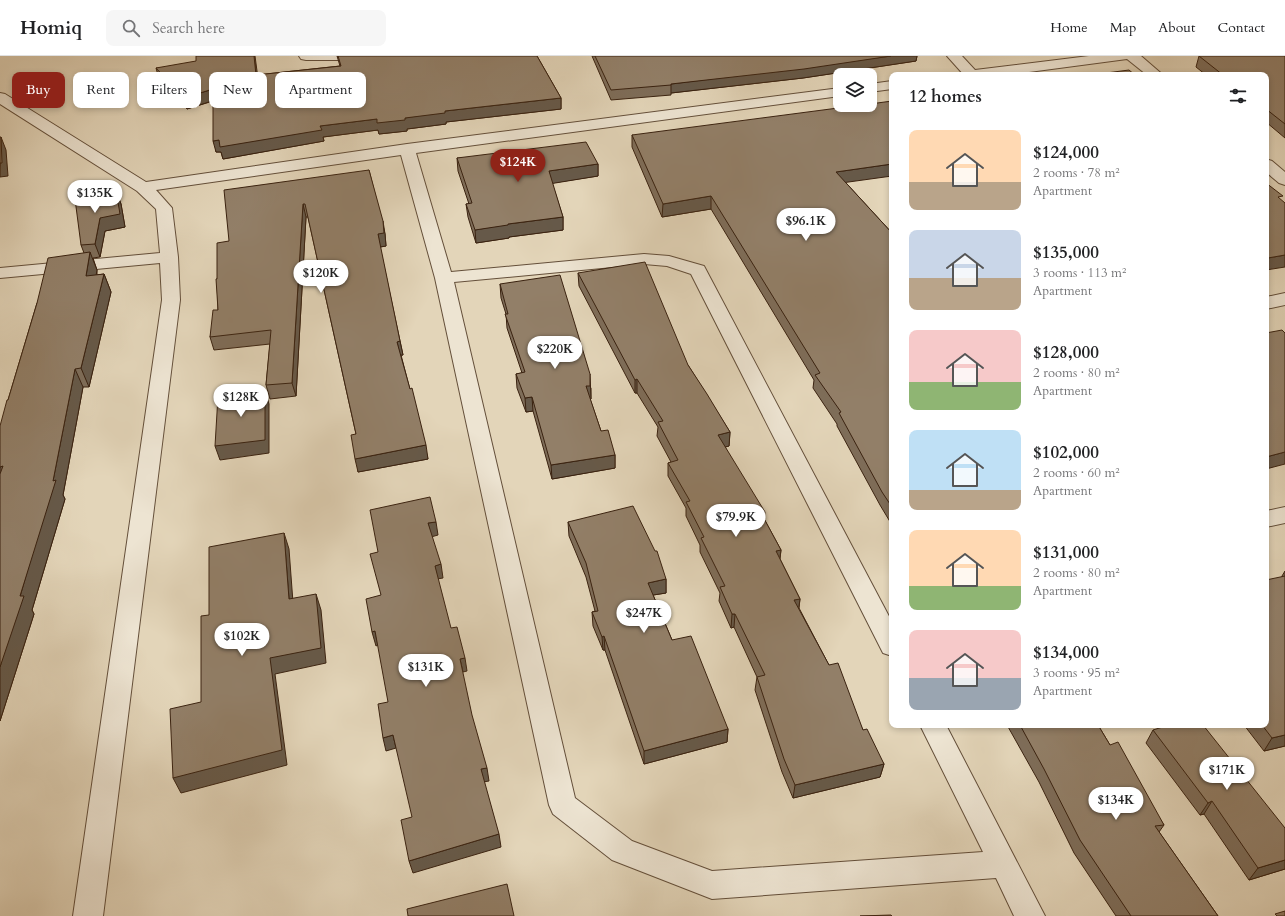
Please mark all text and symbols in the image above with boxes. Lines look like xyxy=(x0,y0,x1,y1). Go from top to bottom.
search box xyxy=(106,10,386,46)
text: Homiq xyxy=(20,15,82,41)
icon: search xyxy=(120,17,142,39)
text: Search here xyxy=(152,18,225,38)
text: Home xyxy=(1050,18,1088,37)
text: Map xyxy=(1110,18,1136,37)
text: About xyxy=(1158,18,1195,37)
text: Contact xyxy=(1217,18,1265,37)
map controls xyxy=(833,68,877,112)
button: layers xyxy=(833,68,877,112)
chip: Buy xyxy=(12,72,65,108)
chip: Rent xyxy=(73,72,129,108)
chip: Filters xyxy=(137,72,201,108)
chip: New xyxy=(209,72,267,108)
chip: Apartment xyxy=(275,72,366,108)
text: 12 homes xyxy=(909,85,982,108)
icon: filters xyxy=(1227,85,1249,107)
text: $124,000 xyxy=(1033,141,1099,164)
icon: home xyxy=(941,146,989,194)
pin: $124K xyxy=(490,149,546,183)
text: $124K xyxy=(499,153,537,171)
text: 2 rooms · 78 m² xyxy=(1033,164,1120,182)
pin: $135K xyxy=(67,180,123,214)
text: Apartment xyxy=(1033,182,1092,200)
text: $135K xyxy=(76,184,114,202)
pin: $96.1K xyxy=(773,208,839,242)
text: $96.1K xyxy=(786,212,826,230)
text: $135,000 xyxy=(1033,241,1099,264)
icon: home xyxy=(941,246,989,294)
pin: $120K xyxy=(293,260,349,294)
text: $120K xyxy=(302,264,340,282)
text: 3 rooms · 113 m² xyxy=(1033,264,1126,282)
text: Apartment xyxy=(1033,282,1092,300)
pin: $220K xyxy=(527,336,583,370)
text: $220K xyxy=(536,340,574,358)
text: $128,000 xyxy=(1033,341,1099,364)
icon: home xyxy=(941,346,989,394)
text: 2 rooms · 80 m² xyxy=(1033,364,1120,382)
text: Apartment xyxy=(1033,382,1092,400)
pin: $128K xyxy=(213,384,269,418)
text: $128K xyxy=(222,388,260,406)
text: $102,000 xyxy=(1033,441,1099,464)
icon: home xyxy=(941,446,989,494)
text: 2 rooms · 60 m² xyxy=(1033,464,1120,482)
text: Apartment xyxy=(1033,482,1092,500)
pin: $79.9K xyxy=(703,504,769,538)
text: $79.9K xyxy=(716,508,756,526)
text: $131,000 xyxy=(1033,541,1099,564)
icon: home xyxy=(941,546,989,594)
text: 2 rooms · 80 m² xyxy=(1033,564,1120,582)
text: Apartment xyxy=(1033,582,1092,600)
pin: $247K xyxy=(616,600,672,634)
text: $247K xyxy=(625,604,663,622)
pin: $102K xyxy=(214,623,270,657)
text: $102K xyxy=(223,627,261,645)
text: $134,000 xyxy=(1033,641,1099,664)
icon: home xyxy=(941,646,989,694)
pin: $131K xyxy=(398,654,454,688)
text: $131K xyxy=(407,658,445,676)
text: 3 rooms · 95 m² xyxy=(1033,664,1120,682)
text: Apartment xyxy=(1033,682,1092,700)
pin: $171K xyxy=(1199,757,1255,791)
text: $171K xyxy=(1208,761,1246,779)
pin: $134K xyxy=(1088,787,1144,821)
text: $134K xyxy=(1097,791,1135,809)

